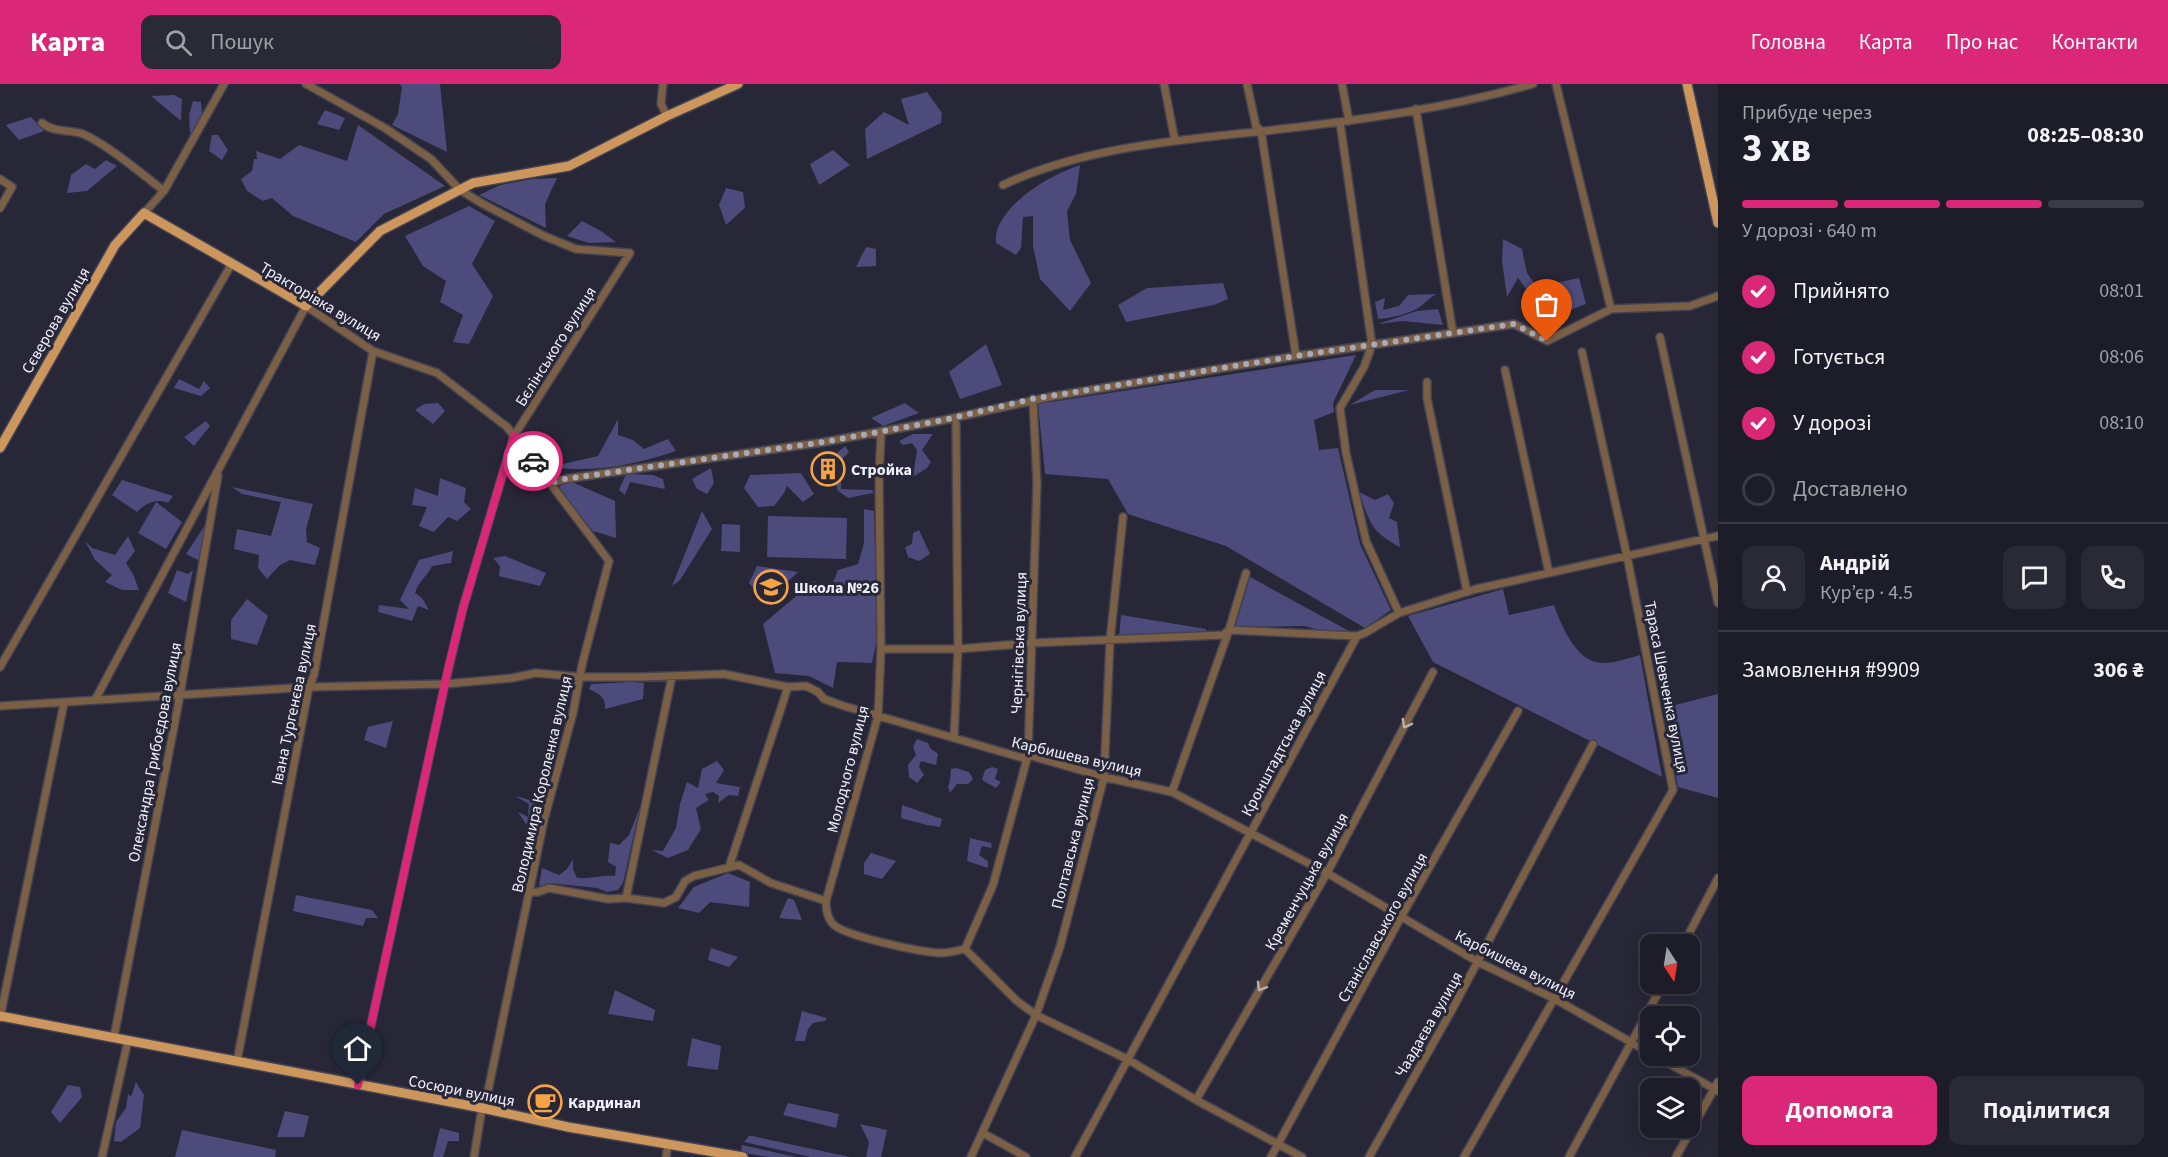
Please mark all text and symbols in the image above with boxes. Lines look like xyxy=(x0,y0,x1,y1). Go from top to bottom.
search box xyxy=(141,15,561,69)
text: Карта xyxy=(30,22,105,62)
icon: search xyxy=(162,26,195,59)
text: Пошук xyxy=(210,26,274,58)
text: Головна xyxy=(1751,27,1826,57)
text: Карта xyxy=(1859,27,1913,57)
text: Про нас xyxy=(1946,27,2018,57)
text: Контакти xyxy=(2051,27,2138,57)
text: Прибуде через xyxy=(1742,99,1872,127)
text: 08:25–08:30 xyxy=(2027,119,2144,151)
text: 3 хв xyxy=(1742,121,1811,177)
text: У дорозі · 640 m xyxy=(1742,217,1877,245)
street label: Тракторівка вулиця xyxy=(256,257,385,347)
street label: Сєверова вулиця xyxy=(16,263,95,378)
icon: check xyxy=(1742,275,1775,308)
text: Прийнято xyxy=(1793,275,1890,307)
text: 08:01 xyxy=(2099,277,2144,305)
pin xyxy=(1521,279,1572,341)
street label: Бєлінського вулиця xyxy=(510,282,602,411)
icon: bag xyxy=(1530,288,1563,321)
icon: check xyxy=(1742,341,1775,374)
text: Готується xyxy=(1793,341,1885,373)
text: 08:06 xyxy=(2099,343,2144,371)
icon: check xyxy=(1742,407,1775,440)
text: У дорозі xyxy=(1793,407,1872,439)
text: 08:10 xyxy=(2099,409,2144,437)
courier xyxy=(503,431,563,491)
icon: car xyxy=(517,445,550,478)
building icon: Стройка xyxy=(810,451,846,487)
place label: Стройка xyxy=(851,459,912,481)
text: Доставлено xyxy=(1793,473,1908,505)
button: person xyxy=(1742,546,1805,609)
button: chat xyxy=(2003,546,2066,609)
button: phone xyxy=(2081,546,2144,609)
text: Андрій xyxy=(1820,547,1890,579)
school or university icon: Школа №26 xyxy=(753,569,789,605)
street label: Чернігівська вулиця xyxy=(1006,572,1032,715)
place label: Школа №26 xyxy=(794,577,879,599)
text: Кур’єр · 4.5 xyxy=(1820,579,1913,607)
street label: Тараса Шевченка вулиця xyxy=(1639,599,1693,775)
street label: Івана Тургенєва вулиця xyxy=(266,621,322,787)
street label: Олександра Грибоєдова вулиця xyxy=(123,640,187,864)
text: Замовлення #9909 xyxy=(1742,654,1920,686)
text: 306 ₴ xyxy=(2093,654,2144,686)
street label: Кронштадтська вулиця xyxy=(1236,667,1332,820)
street label: Володимира Короленка вулиця xyxy=(506,674,578,895)
street label: Молодчого вулиця xyxy=(821,703,874,835)
one-way arrow xyxy=(1402,718,1413,728)
street label: Карбишева вулиця xyxy=(1009,731,1144,783)
street label: Полтавська вулиця xyxy=(1046,775,1100,911)
street label: Кременчуцька вулиця xyxy=(1260,808,1354,954)
street label: Станіславського вулиця xyxy=(1332,849,1433,1006)
street label: Карбишева вулиця xyxy=(1451,925,1580,1005)
north arrow xyxy=(1640,934,1700,994)
map controls xyxy=(1640,934,1700,1138)
street label: Чаадаєва вулиця xyxy=(1390,967,1468,1082)
one-way arrow xyxy=(1257,981,1269,991)
button: locate xyxy=(1640,1006,1700,1066)
pin xyxy=(332,1023,383,1085)
icon: home xyxy=(341,1032,374,1065)
street label: Сосюри вулиця xyxy=(407,1070,517,1112)
button: Допомога xyxy=(1742,1076,1937,1145)
button: Поділитися xyxy=(1949,1076,2144,1145)
button: layers xyxy=(1640,1078,1700,1138)
cafe icon: Кардинал xyxy=(527,1084,563,1120)
place label: Кардинал xyxy=(568,1092,641,1114)

